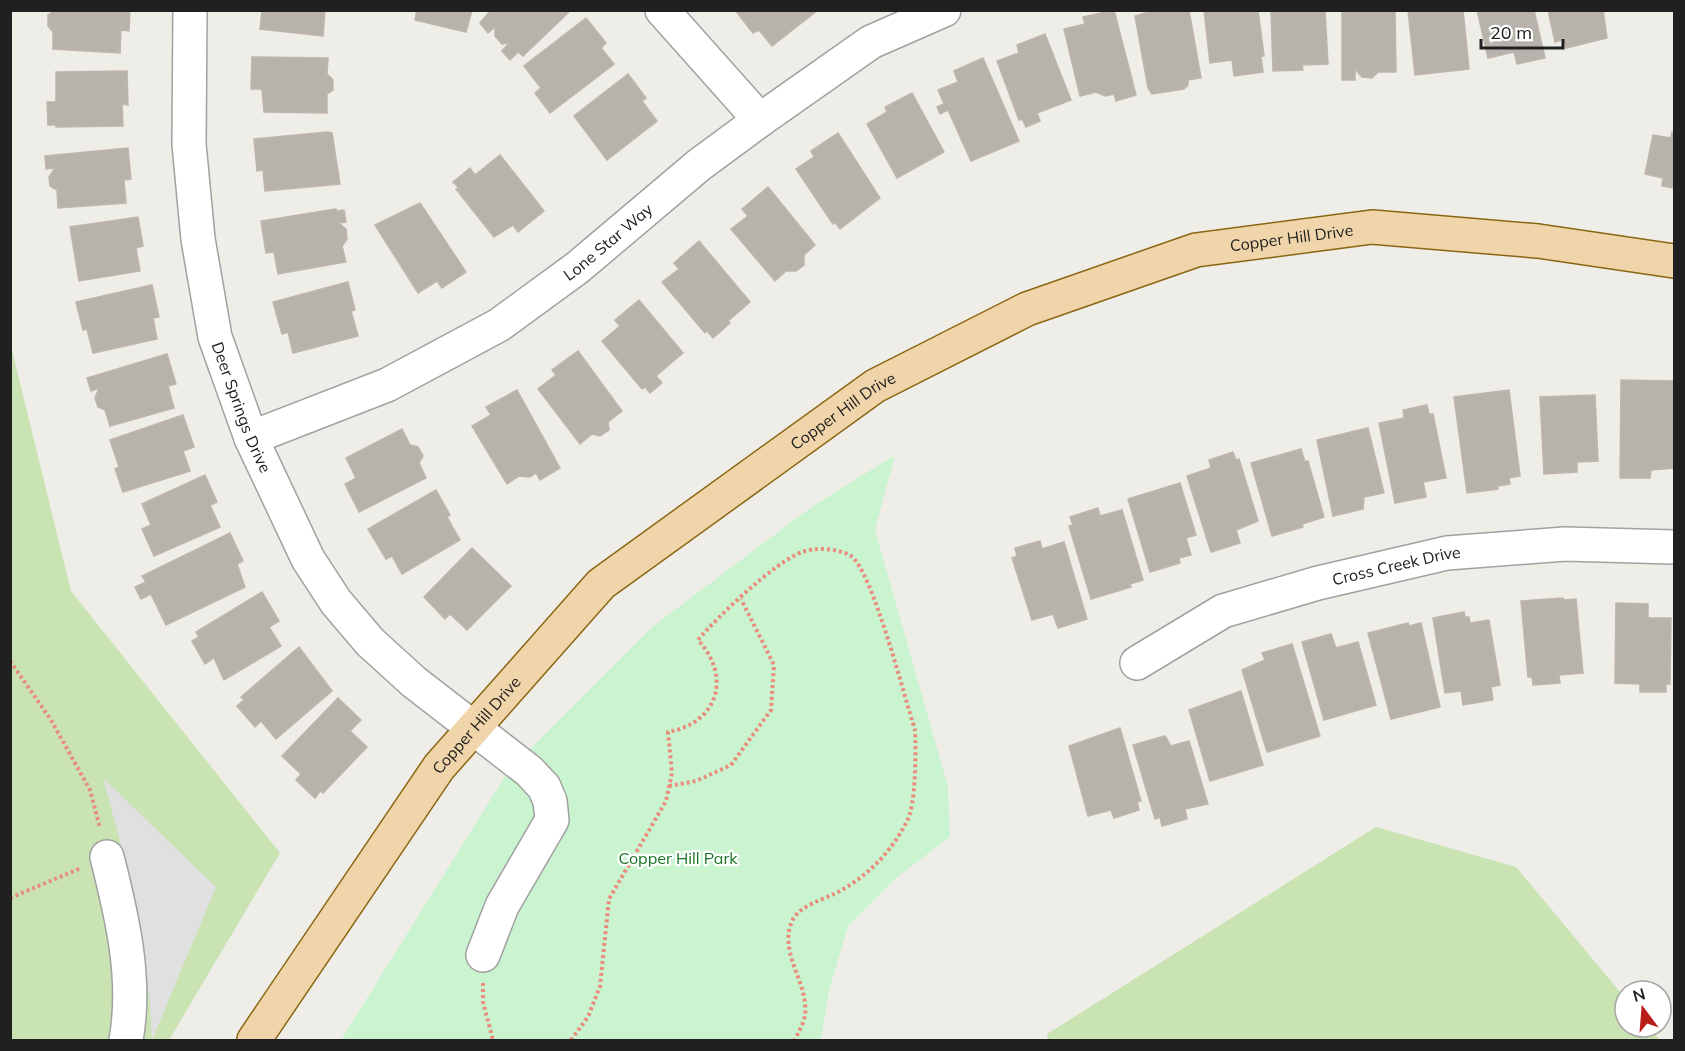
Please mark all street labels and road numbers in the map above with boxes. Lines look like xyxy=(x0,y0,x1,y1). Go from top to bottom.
street label: Lone Star Way xyxy=(559,198,657,285)
street label: Copper Hill Drive xyxy=(1229,220,1354,255)
street label: Deer Springs Drive xyxy=(208,339,276,476)
street label: Copper Hill Drive xyxy=(786,367,899,454)
street label: Cross Creek Drive xyxy=(1330,542,1461,589)
street label: Copper Hill Drive xyxy=(427,672,525,777)

